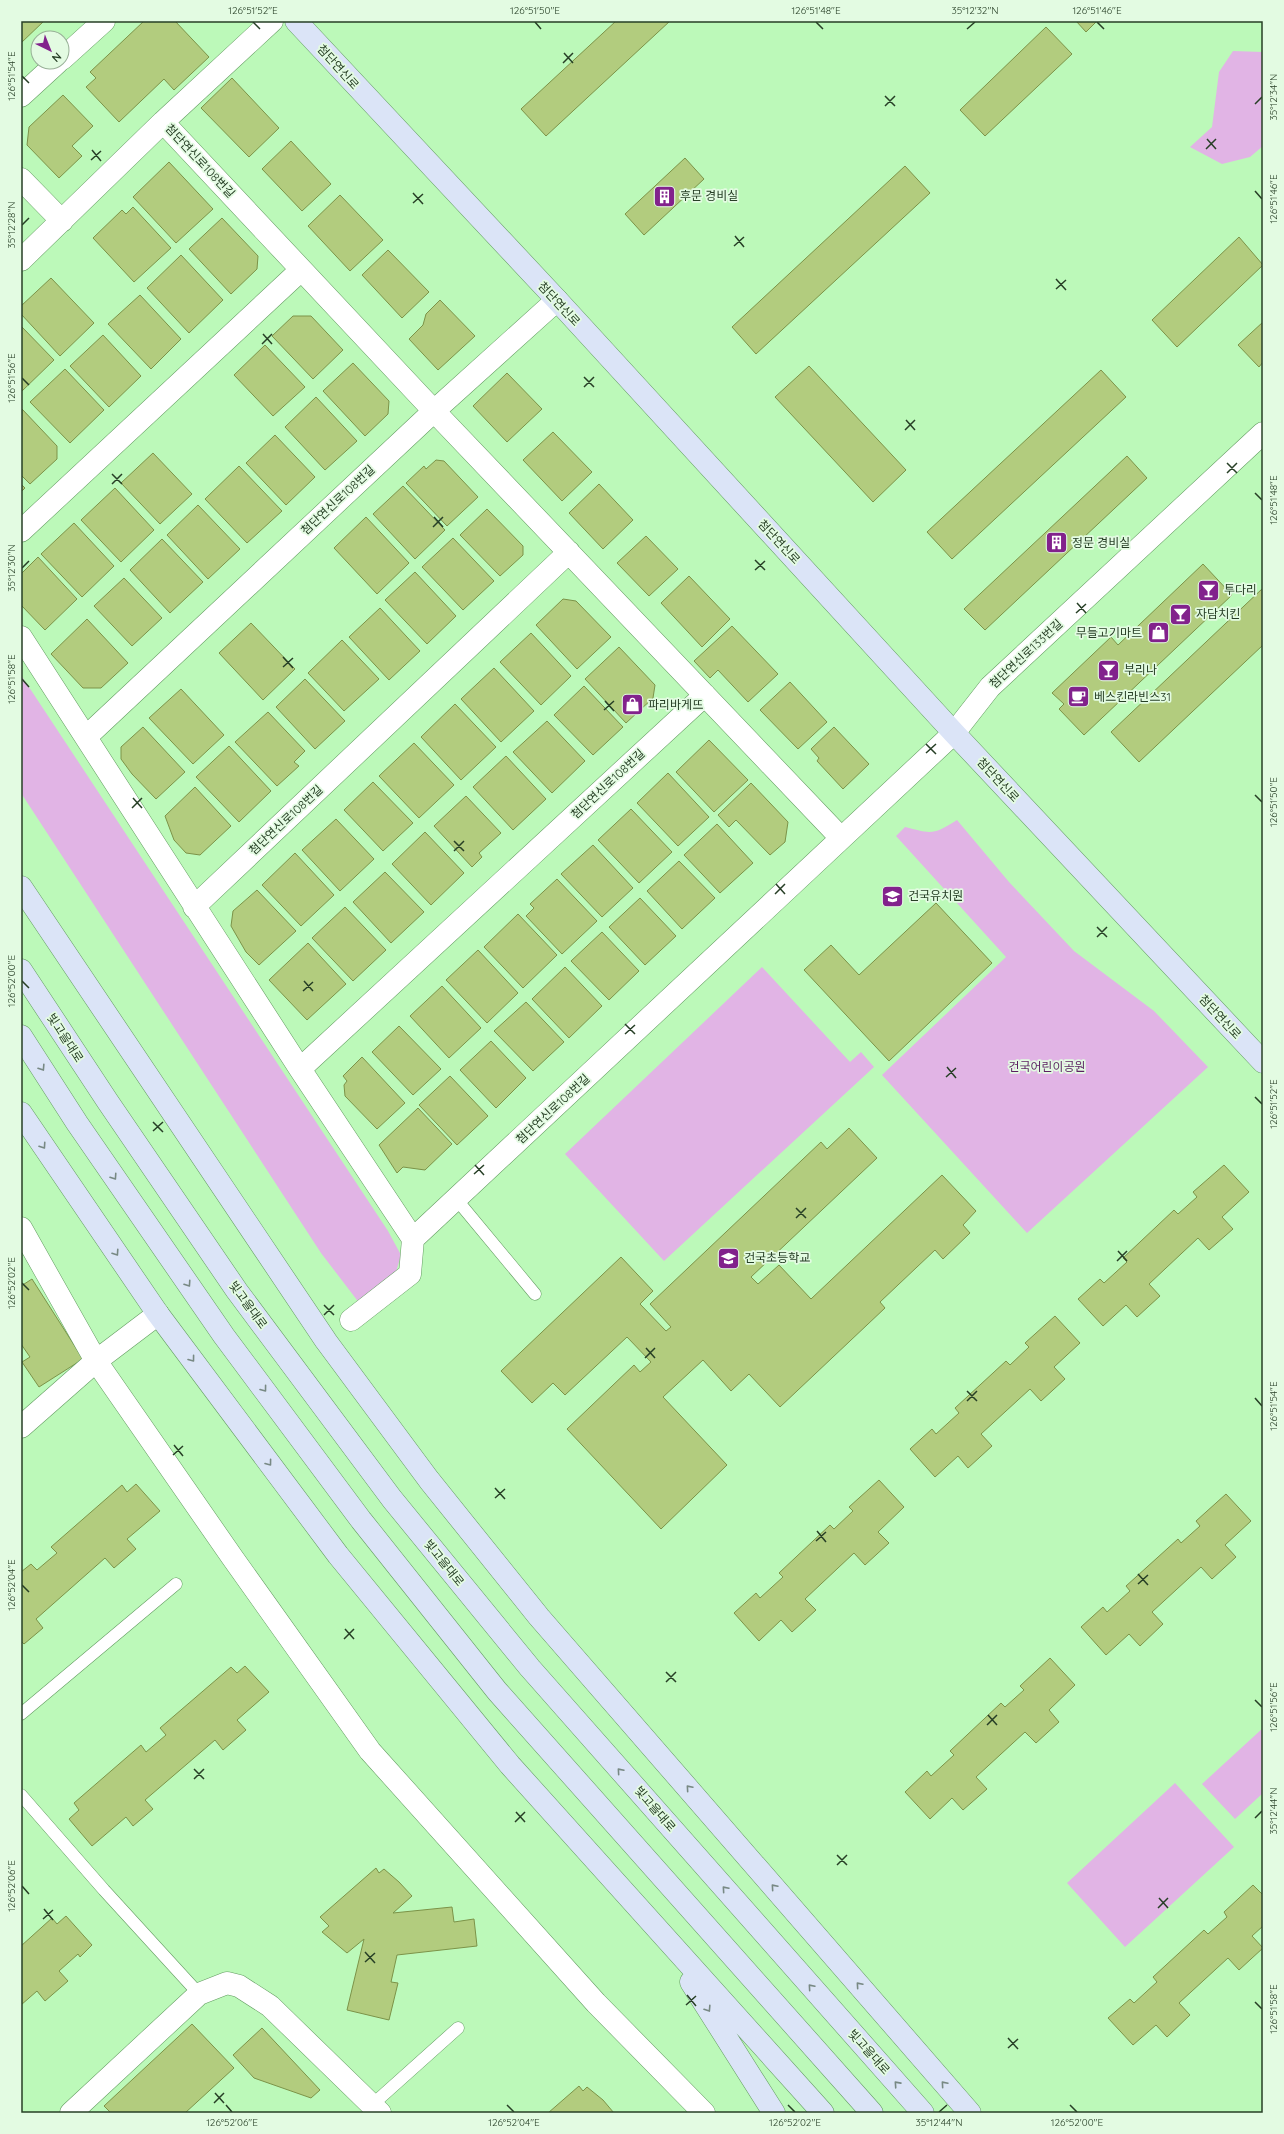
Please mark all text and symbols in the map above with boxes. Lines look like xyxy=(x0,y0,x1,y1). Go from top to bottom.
text: 126°51'52"E xyxy=(228,4,278,17)
text: 126°51'50"E xyxy=(510,4,560,17)
text: 126°51'48"E xyxy=(791,4,841,17)
text: 35°12'32"N xyxy=(951,4,999,17)
text: 126°51'46"E xyxy=(1072,4,1122,17)
north arrow xyxy=(30,30,70,70)
street label: 첨단연신로 xyxy=(314,41,362,92)
text: N xyxy=(49,49,65,65)
text: 126°51'54"E xyxy=(5,51,18,101)
text: 35°12'34"N xyxy=(1267,74,1280,120)
street label: 첨단연신로108번길 xyxy=(162,121,238,201)
text: 126°51'46"E xyxy=(1267,174,1280,224)
building icon: 후문 경비실 xyxy=(651,183,677,209)
place label: 후문 경비실 xyxy=(680,188,738,203)
text: 35°12'28"N xyxy=(5,201,18,249)
street label: 첨단연신로 xyxy=(535,278,584,329)
text: 126°51'56"E xyxy=(5,353,18,403)
street label: 첨단연신로108번길 xyxy=(298,462,378,538)
text: 126°51'48"E xyxy=(1267,475,1280,525)
street label: 첨단연신로 xyxy=(755,516,804,567)
building icon: 정문 경비실 xyxy=(1043,530,1069,556)
place label: 정문 경비실 xyxy=(1072,535,1130,550)
text: 35°12'30"N xyxy=(5,544,18,592)
bar icon: 투다리 xyxy=(1196,577,1222,603)
place label: 투다리 xyxy=(1224,582,1257,597)
bar icon: 자담치킨 xyxy=(1167,601,1193,627)
place label: 자담치킨 xyxy=(1196,606,1240,621)
street label: 첨단연신로133번길 xyxy=(986,616,1065,691)
shop icon: 무들고기마트 xyxy=(1145,620,1171,646)
place label: 무들고기마트 xyxy=(1076,625,1142,640)
text: 126°51'58"E xyxy=(5,654,18,704)
bar icon: 부리나 xyxy=(1095,657,1121,683)
place label: 부리나 xyxy=(1124,662,1157,677)
cafe icon: 베스킨라빈스31 xyxy=(1065,684,1091,710)
place label: 베스킨라빈스31 xyxy=(1094,689,1171,704)
shop icon: 파리바게뜨 xyxy=(619,692,645,718)
place label: 파리바게뜨 xyxy=(648,697,703,712)
street label: 첨단연신로108번길 xyxy=(568,746,648,822)
street label: 첨단연신로 xyxy=(974,754,1023,805)
text: 126°51'50"E xyxy=(1267,777,1280,827)
street label: 첨단연신로108번길 xyxy=(246,782,326,858)
school or university icon: 건국유치원 xyxy=(879,883,905,909)
place label: 건국유치원 xyxy=(908,888,963,903)
text: 126°52'00"E xyxy=(5,955,18,1007)
street label: 첨단연신로 xyxy=(1196,991,1245,1042)
street label: 빛고을대로 xyxy=(44,1010,87,1065)
park label: 건국어린이공원 xyxy=(1008,1059,1086,1074)
one-way arrow xyxy=(37,1064,44,1071)
street label: 첨단연신로108번길 xyxy=(513,1071,593,1147)
text: 126°51'52"E xyxy=(1267,1079,1280,1129)
one-way arrow xyxy=(38,1141,45,1148)
one-way arrow xyxy=(109,1172,116,1179)
school or university icon: 건국초등학교 xyxy=(716,1245,742,1271)
one-way arrow xyxy=(111,1249,119,1256)
place label: 건국초등학교 xyxy=(744,1250,810,1265)
text: 126°52'02"E xyxy=(5,1257,18,1309)
street label: 빛고을대로 xyxy=(226,1278,271,1331)
one-way arrow xyxy=(183,1280,191,1287)
one-way arrow xyxy=(187,1355,194,1362)
text: 126°51'54"E xyxy=(1267,1381,1280,1431)
one-way arrow xyxy=(259,1385,266,1392)
one-way arrow xyxy=(264,1459,271,1466)
street label: 빛고을대로 xyxy=(421,1537,468,1589)
text: 126°52'04"E xyxy=(5,1559,18,1611)
text: 126°51'56"E xyxy=(1267,1682,1280,1732)
one-way arrow xyxy=(618,1768,625,1775)
street label: 빛고을대로 xyxy=(632,1783,679,1834)
one-way arrow xyxy=(687,1786,694,1793)
text: 35°12'44"N xyxy=(1267,1788,1280,1834)
text: 126°52'06"E xyxy=(5,1860,18,1912)
one-way arrow xyxy=(772,1884,779,1892)
one-way arrow xyxy=(722,1886,730,1894)
one-way arrow xyxy=(857,1982,864,1990)
one-way arrow xyxy=(809,1984,816,1991)
text: 126°51'58"E xyxy=(1267,1984,1280,2034)
one-way arrow xyxy=(703,2005,711,2012)
street label: 빛고을대로 xyxy=(845,2026,893,2077)
one-way arrow xyxy=(895,2081,902,2089)
one-way arrow xyxy=(942,2081,949,2088)
text: 126°52'06"E xyxy=(206,2116,258,2129)
text: 126°52'04"E xyxy=(488,2116,540,2129)
text: 126°52'02"E xyxy=(769,2116,821,2129)
text: 35°12'44"N xyxy=(916,2116,962,2129)
text: 126°52'00"E xyxy=(1051,2116,1103,2129)

